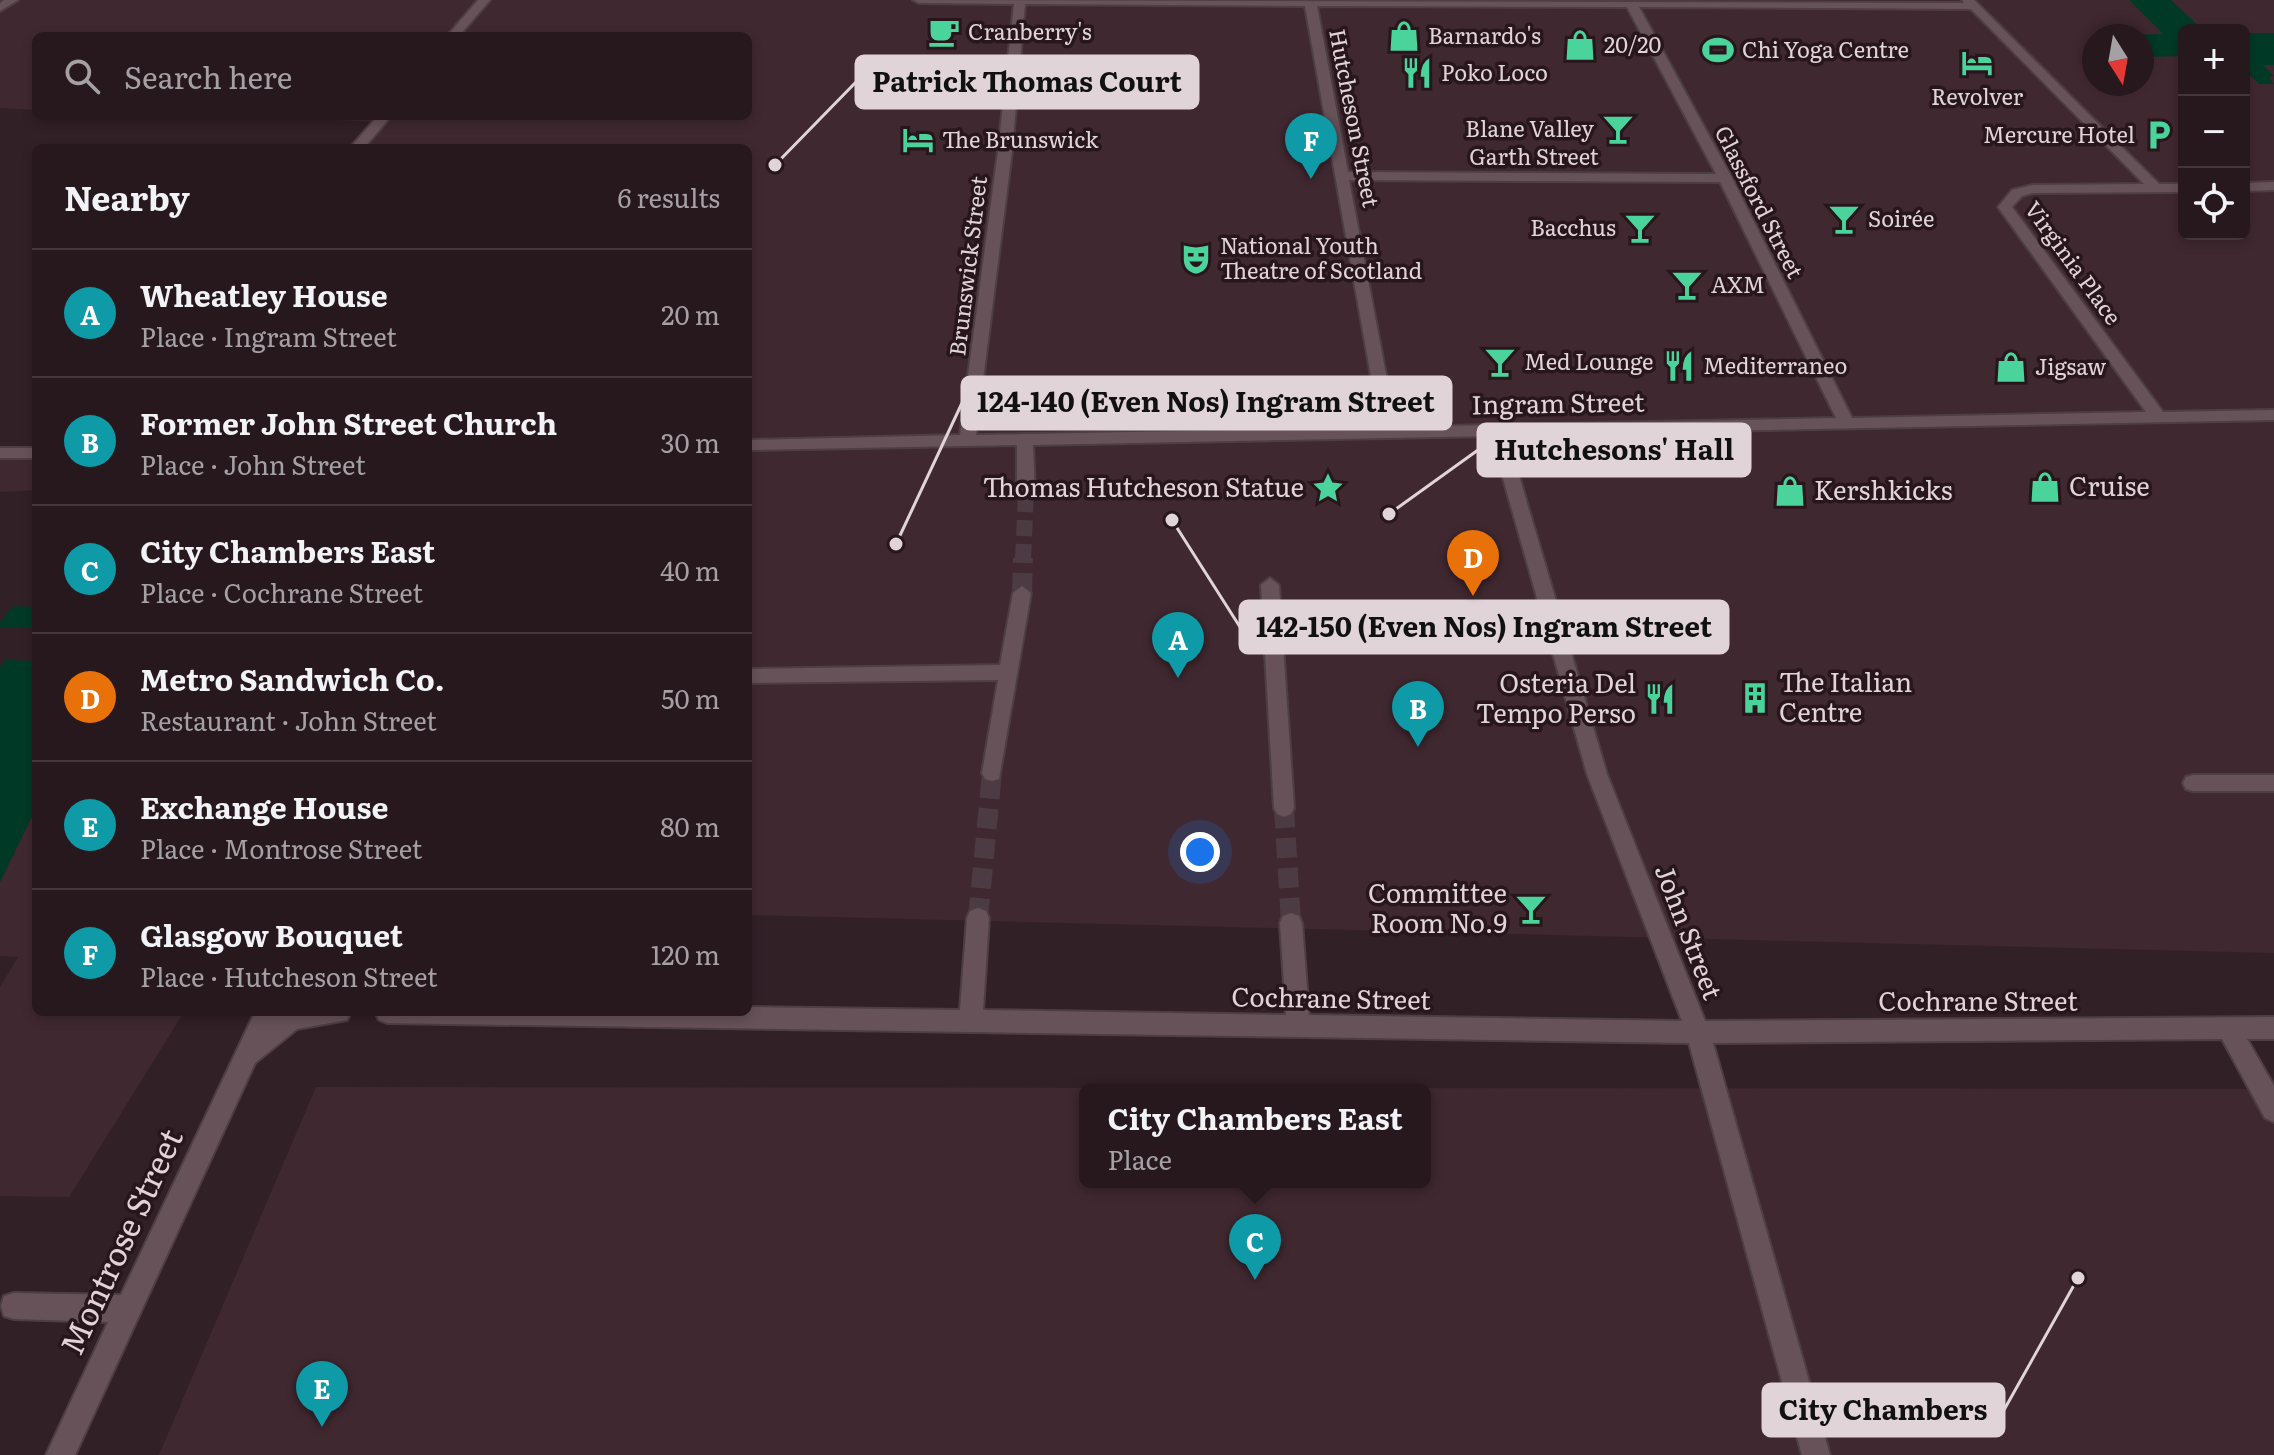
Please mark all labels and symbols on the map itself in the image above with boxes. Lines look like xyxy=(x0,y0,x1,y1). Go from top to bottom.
place label: Cranberry's xyxy=(968,14,1092,47)
cafe icon: Cranberry's xyxy=(927,15,961,49)
place label: Barnardo's xyxy=(1428,18,1541,51)
shop icon: Barnardo's xyxy=(1387,19,1421,53)
north arrow xyxy=(2082,24,2154,96)
street label: Hutcheson Street xyxy=(1322,26,1389,210)
place label: 20/20 xyxy=(1604,27,1661,60)
shop icon: 20/20 xyxy=(1563,28,1597,62)
place label: Chi Yoga Centre xyxy=(1742,32,1909,65)
sports icon: Chi Yoga Centre xyxy=(1701,33,1735,67)
hotel icon: Revolver xyxy=(1960,46,1994,80)
place label: Poko Loco xyxy=(1441,55,1548,88)
callout: Patrick Thomas Court xyxy=(856,56,1198,108)
restaurant icon: Poko Loco xyxy=(1400,56,1434,90)
text: Patrick Thomas Court xyxy=(872,59,1183,101)
place label: Revolver xyxy=(1931,79,2024,112)
place label: Blane Valley xyxy=(1465,111,1594,144)
bar icon: Blane Valley xyxy=(1601,112,1635,146)
pin: F xyxy=(1285,113,1337,179)
place label: Mercure Hotel xyxy=(1983,117,2135,150)
parking icon: Mercure Hotel xyxy=(2142,118,2176,152)
street label: Glassford Street xyxy=(1708,119,1813,283)
place label: The Brunswick xyxy=(942,122,1099,155)
hotel icon: The Brunswick xyxy=(901,123,935,157)
street label: Garth Street xyxy=(1469,139,1599,172)
street label: Brunswick Street xyxy=(939,174,994,358)
street label: Virginia Place xyxy=(2018,193,2130,331)
place label: Soirée xyxy=(1868,201,1934,234)
bar icon: Soirée xyxy=(1827,202,1861,236)
place label: Bacchus xyxy=(1530,210,1616,243)
bar icon: Bacchus xyxy=(1623,211,1657,245)
place label: National Youth Theatre of Scotland xyxy=(1220,228,1422,286)
theatre icon: National Youth Theatre of Scotland xyxy=(1179,242,1213,276)
place label: AXM xyxy=(1711,267,1765,300)
bar icon: AXM xyxy=(1670,268,1704,302)
place label: Med Lounge xyxy=(1524,344,1653,377)
bar icon: Med Lounge xyxy=(1483,345,1517,379)
place label: Mediterraneo xyxy=(1703,348,1847,381)
restaurant icon: Mediterraneo xyxy=(1662,349,1696,383)
place label: Jigsaw xyxy=(2035,349,2106,382)
shop icon: Jigsaw xyxy=(1994,350,2028,384)
callout: 124-140 (Even Nos) Ingram Street xyxy=(962,377,1451,429)
text: 124-140 (Even Nos) Ingram Street xyxy=(977,379,1436,421)
street label: Ingram Street xyxy=(1471,380,1645,423)
callout: Hutchesons' Hall xyxy=(1478,424,1750,476)
text: Hutchesons' Hall xyxy=(1494,427,1734,469)
place label: Cruise xyxy=(2069,465,2150,504)
place label: Thomas Hutcheson Statue xyxy=(983,466,1304,505)
place label: Kershkicks xyxy=(1814,469,1952,508)
shop icon: Cruise xyxy=(2028,470,2062,504)
place icon: Thomas Hutcheson Statue xyxy=(1311,471,1345,505)
shop icon: Kershkicks xyxy=(1773,474,1807,508)
pin: D xyxy=(1447,530,1499,596)
callout: 142-150 (Even Nos) Ingram Street xyxy=(1240,601,1728,653)
text: 142-150 (Even Nos) Ingram Street xyxy=(1256,604,1713,646)
pin: A xyxy=(1152,612,1204,678)
place label: The Italian Centre xyxy=(1779,661,1912,730)
place label: Osteria Del Tempo Perso xyxy=(1476,662,1636,731)
pin: B xyxy=(1392,681,1444,747)
building icon: The Italian Centre xyxy=(1738,681,1772,715)
restaurant icon: Osteria Del Tempo Perso xyxy=(1643,682,1677,716)
your location xyxy=(1180,832,1220,872)
street label: John Street xyxy=(1647,858,1734,1005)
place label: Committee Room No.9 xyxy=(1368,872,1507,941)
bar icon: Committee Room No.9 xyxy=(1514,892,1548,926)
street label: Cochrane Street xyxy=(1231,975,1432,1018)
street label: Cochrane Street xyxy=(1878,980,2078,1019)
street label: Montrose Street xyxy=(46,1120,193,1362)
pin: C xyxy=(1229,1214,1281,1280)
pin: E xyxy=(296,1361,348,1427)
callout: City Chambers xyxy=(1763,1384,2004,1436)
text: City Chambers xyxy=(1778,1387,1988,1429)

